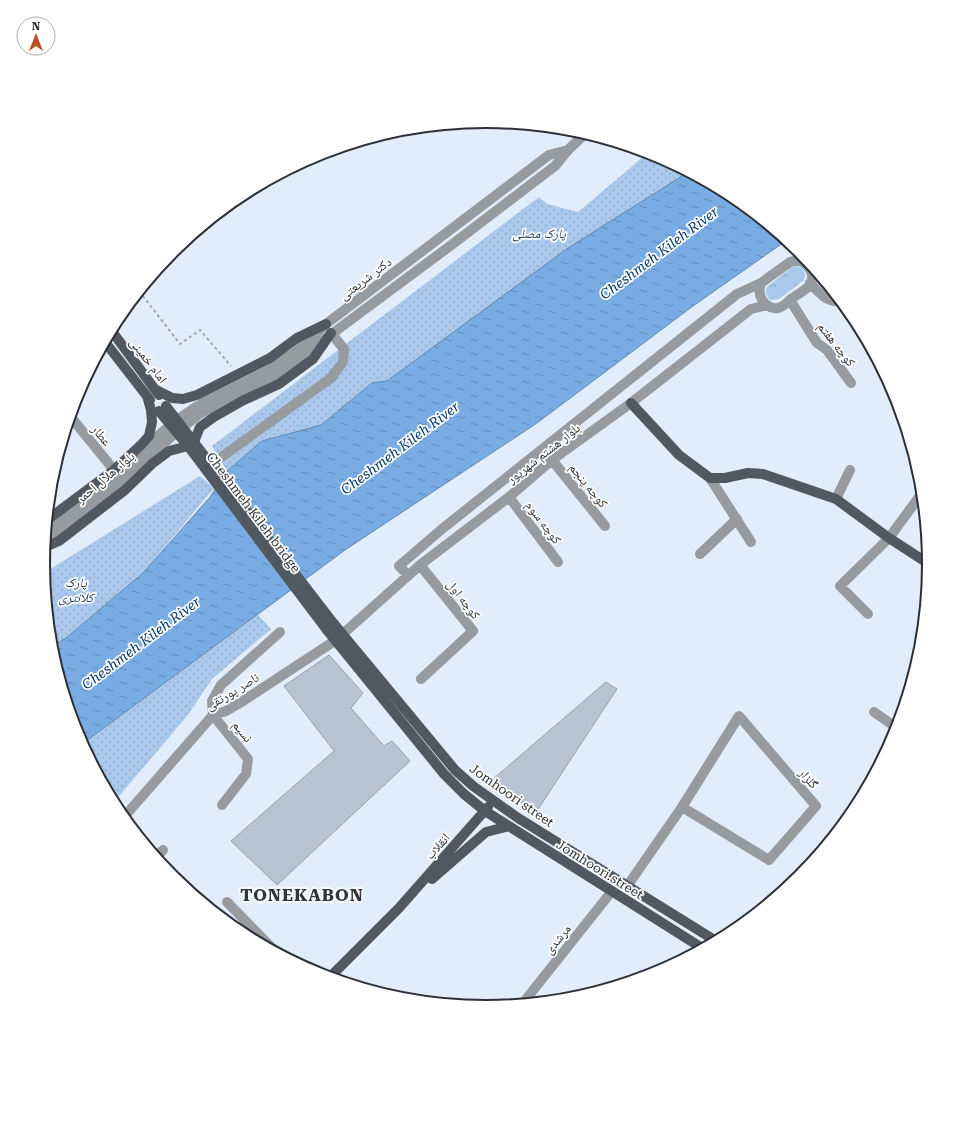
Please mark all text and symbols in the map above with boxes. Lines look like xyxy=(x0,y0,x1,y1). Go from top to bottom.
north arrow xyxy=(16,16,56,56)
text: N xyxy=(32,20,41,33)
water label: Cheshmeh Kileh River xyxy=(597,203,721,303)
park label: پارک مصلی xyxy=(512,226,566,242)
street label: دکتر شریعتی xyxy=(336,254,395,304)
street label: کوچه هفتم xyxy=(814,319,859,371)
street label: امام خمینی xyxy=(126,335,171,387)
water label: Cheshmeh Kileh River xyxy=(338,398,462,498)
street label: بلوار هشتم شهریور xyxy=(503,420,583,488)
street label: عطار xyxy=(87,421,115,450)
street label: بلوار هلال احمر xyxy=(72,449,138,508)
street label: Cheshmeh Kileh bridge xyxy=(203,449,304,575)
street label: کوچه پنجم xyxy=(565,460,611,512)
street label: کوچه سوم xyxy=(522,498,565,548)
park label: پارک کلانتری xyxy=(59,575,96,606)
street label: کوچه اول xyxy=(443,577,484,623)
water label: Cheshmeh Kileh River xyxy=(79,593,203,693)
street label: ناصر پورتقی xyxy=(203,670,262,714)
street label: نسیم xyxy=(229,717,256,746)
street label: Jomhoori street xyxy=(467,761,557,830)
street label: گلزار xyxy=(794,764,822,793)
street label: انقلاب xyxy=(422,830,453,863)
street label: Jomhoori.street xyxy=(554,837,646,902)
district label: TONEKABON xyxy=(240,885,364,905)
street label: مرشدی xyxy=(541,921,575,958)

